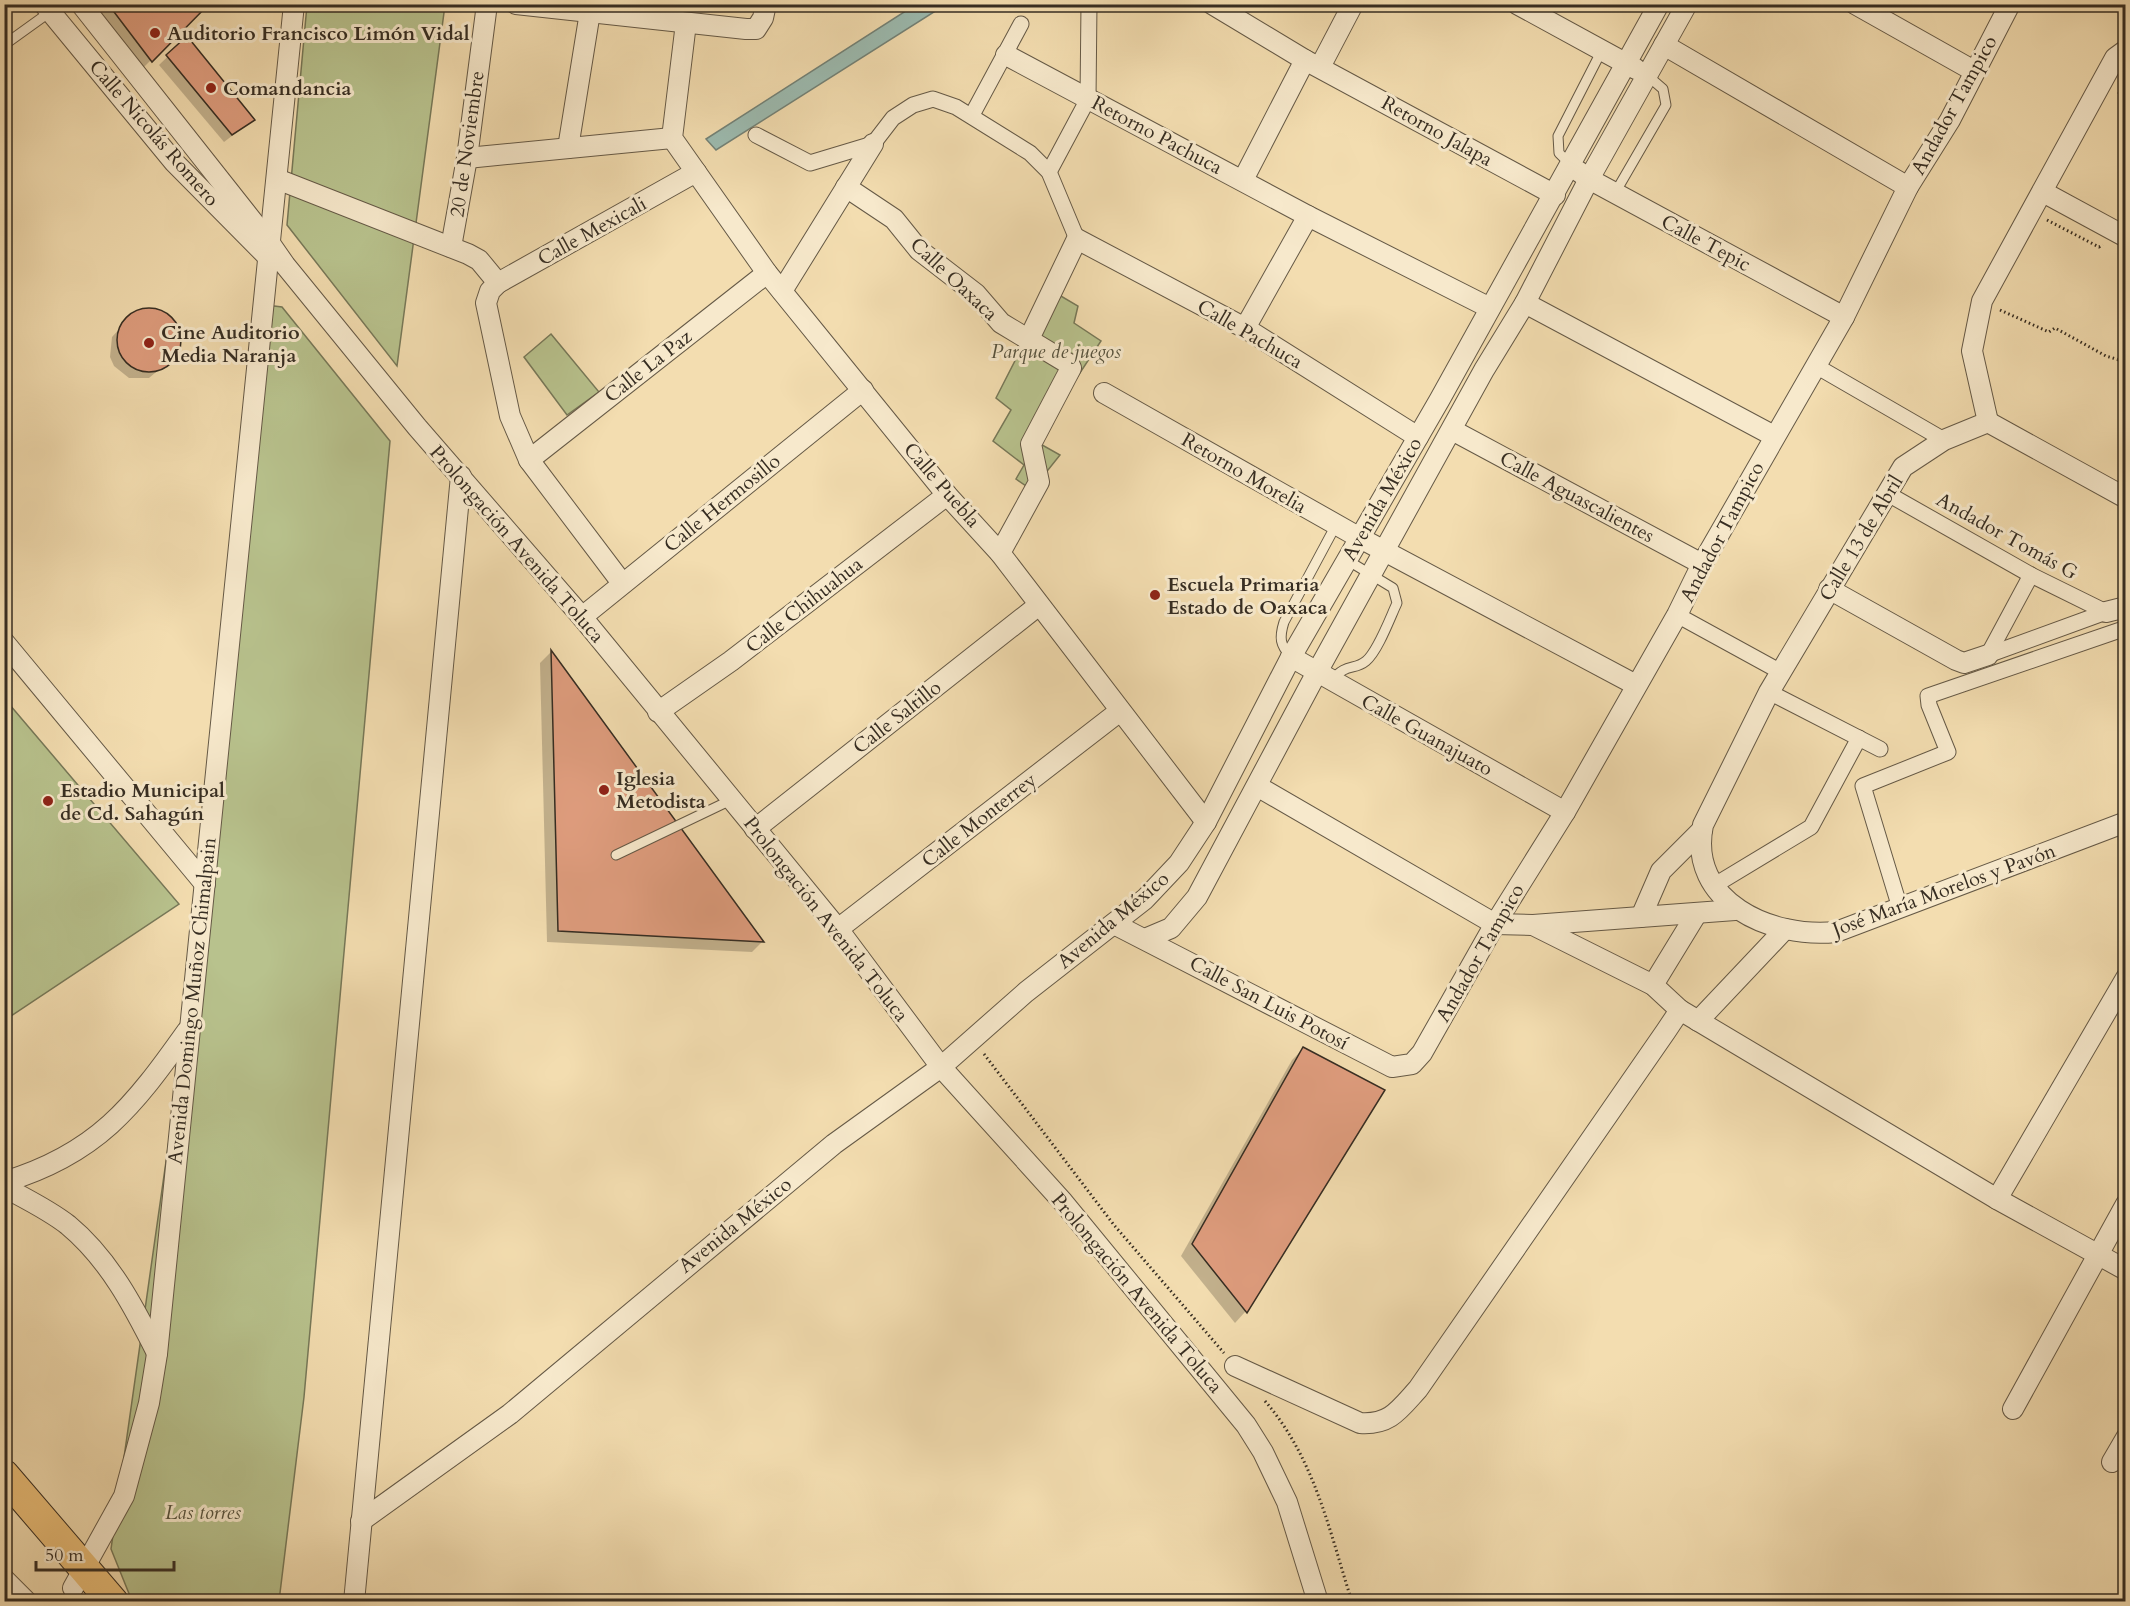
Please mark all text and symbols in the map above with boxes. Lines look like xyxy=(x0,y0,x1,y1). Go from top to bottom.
place label: Auditorio Francisco Limón Vidal xyxy=(167,20,470,47)
marker: Auditorio Francisco Limón Vidal xyxy=(148,26,162,40)
street label: Andador Tampico xyxy=(1905,30,2004,180)
street label: Calle Nicolás Romero xyxy=(83,54,225,212)
street label: 20 de Noviembre xyxy=(443,69,491,219)
place label: Comandancia xyxy=(223,75,352,102)
marker: Comandancia xyxy=(204,81,218,95)
street label: Retorno Pachuca xyxy=(1087,89,1227,181)
street label: Retorno Jalapa xyxy=(1377,89,1498,173)
street label: Calle Mexicali xyxy=(533,190,652,272)
street label: Calle Tepic xyxy=(1657,208,1755,278)
street label: Calle Oaxaca xyxy=(904,231,1004,327)
street label: Calle Pachuca xyxy=(1192,293,1308,375)
place label: Cine Auditorio Media Naranja xyxy=(161,319,300,369)
street label: Calle La Paz xyxy=(599,323,697,409)
marker: Cine Auditorio Media Naranja xyxy=(142,336,156,350)
park label: Parque de juegos xyxy=(991,338,1121,365)
street label: Retorno Morelia xyxy=(1176,426,1312,520)
street label: Avenida México xyxy=(1336,432,1428,566)
street label: Calle Puebla xyxy=(897,437,987,534)
street label: Prolongación Avenida Toluca xyxy=(424,439,611,649)
street label: Calle Aguascalientes xyxy=(1495,445,1659,549)
street label: Calle Hermosillo xyxy=(658,447,786,558)
street label: Andador Tampico xyxy=(1674,457,1770,607)
street label: Calle 13 de Abril xyxy=(1813,470,1909,606)
street label: Andador Tomás G xyxy=(1931,486,2083,586)
street label: Calle Chihuahua xyxy=(740,551,868,659)
place label: Escuela Primaria Estado de Oaxaca xyxy=(1167,571,1327,621)
marker: Escuela Primaria Estado de Oaxaca xyxy=(1148,588,1162,602)
street label: Calle Saltillo xyxy=(847,674,947,760)
street label: Calle Guanajuato xyxy=(1356,688,1498,782)
place label: Iglesia Metodista xyxy=(616,765,706,815)
street label: Calle Monterrey xyxy=(916,766,1043,873)
place label: Estadio Municipal de Cd. Sahagún xyxy=(60,777,225,827)
marker: Iglesia Metodista xyxy=(597,783,611,797)
marker: Estadio Municipal de Cd. Sahagún xyxy=(41,794,55,808)
street label: Prolongación Avenida Toluca xyxy=(737,811,915,1028)
street label: Avenida Domingo Muñoz Chimalpain xyxy=(161,836,223,1166)
street label: José María Morelos y Pavón xyxy=(1826,837,2060,944)
street label: Avenida México xyxy=(1051,865,1175,975)
street label: Andador Tampico xyxy=(1429,879,1531,1027)
street label: Calle San Luis Potosí xyxy=(1185,950,1354,1057)
street label: Avenida México xyxy=(673,1171,797,1279)
street label: Prolongación Avenida Toluca xyxy=(1045,1187,1229,1399)
park label: Las torres xyxy=(165,1499,241,1526)
scale bar xyxy=(36,1534,174,1572)
text: 50 m xyxy=(45,1543,84,1568)

